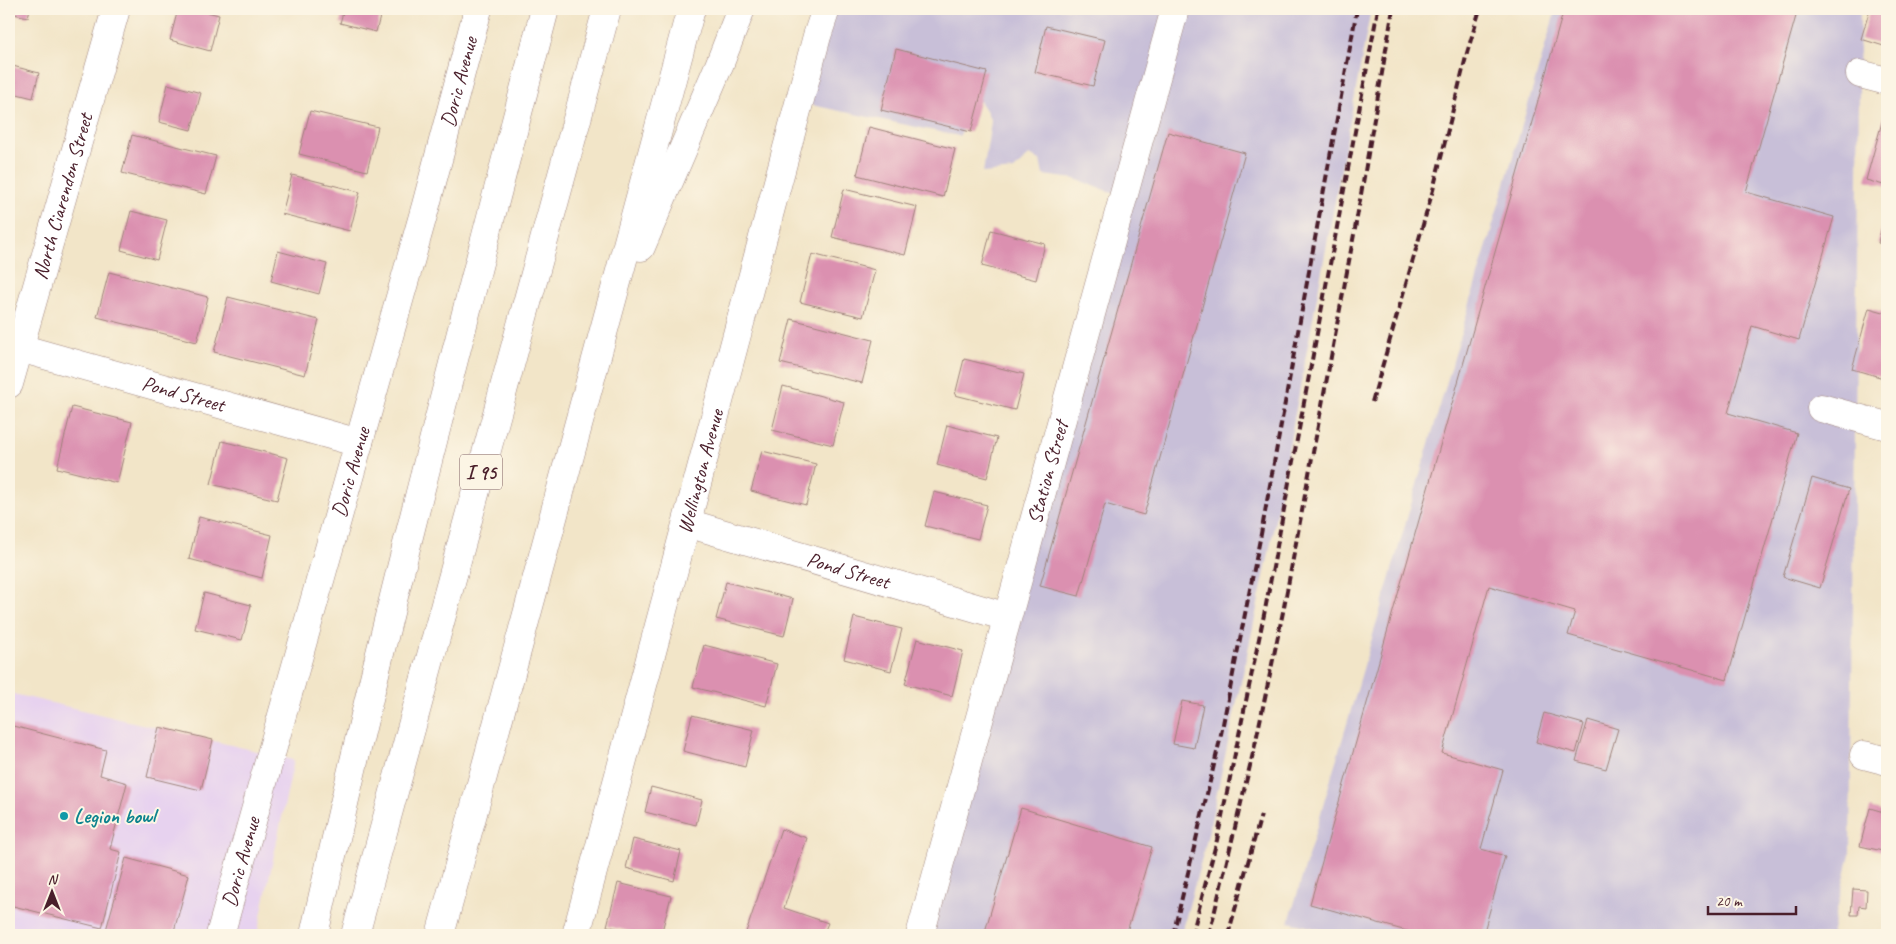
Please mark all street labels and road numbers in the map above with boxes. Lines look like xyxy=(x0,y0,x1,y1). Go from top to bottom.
street label: Doric Avenue xyxy=(434,33,483,130)
street label: North Ciarendon Street xyxy=(27,109,99,282)
street label: Pond Street xyxy=(139,370,230,418)
street label: Wellington Avenue xyxy=(671,405,730,536)
street label: Station Street xyxy=(1021,415,1075,526)
street label: Doric Avenue xyxy=(326,423,376,520)
road number: I 95 xyxy=(460,454,502,490)
street label: Pond Street xyxy=(804,546,894,595)
street label: Doric Avenue xyxy=(216,813,266,910)

